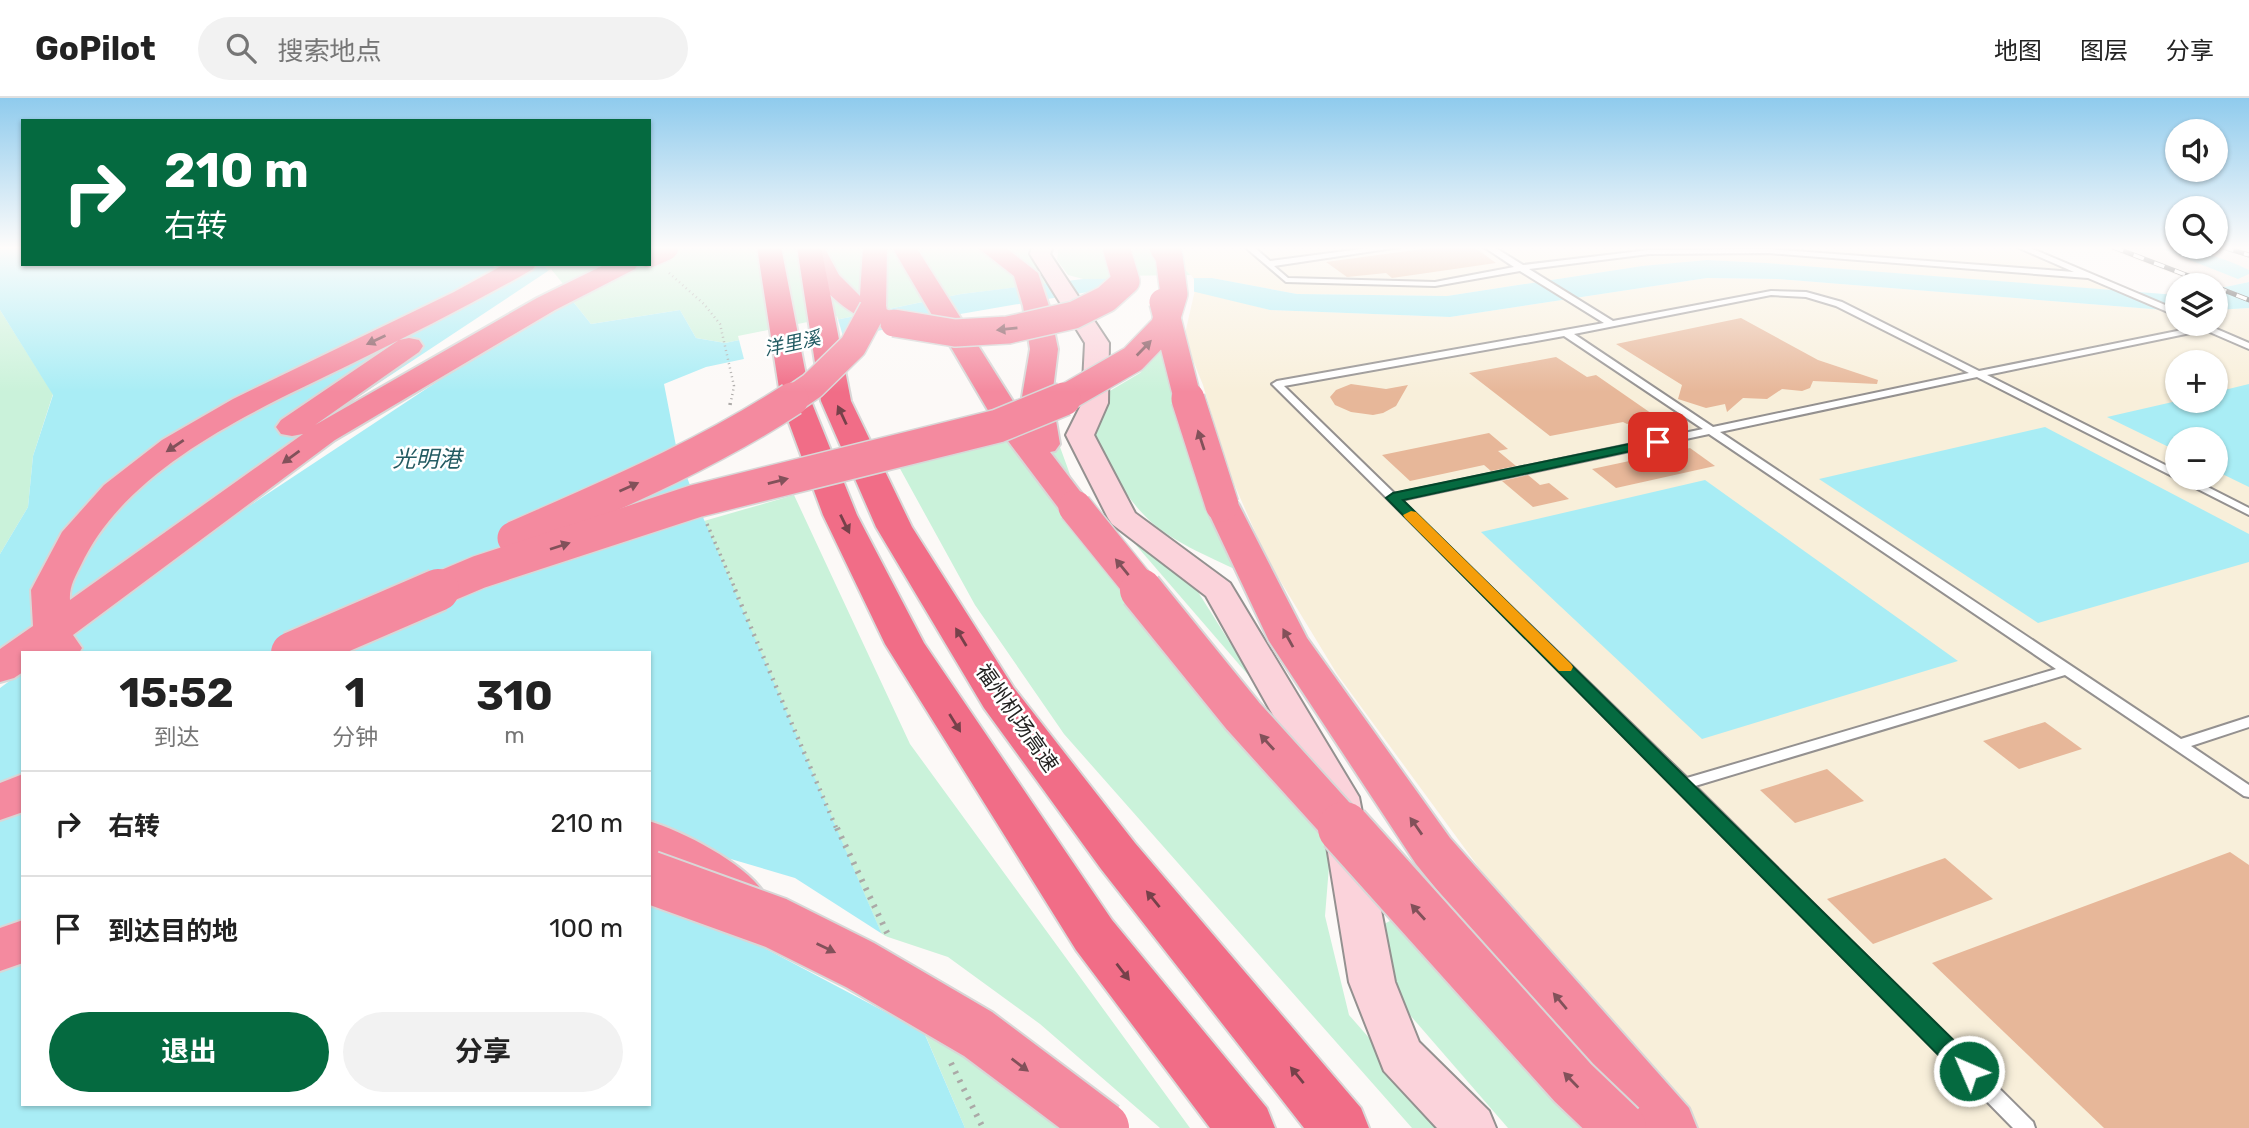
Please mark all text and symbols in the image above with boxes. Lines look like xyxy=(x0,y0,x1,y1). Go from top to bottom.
search box xyxy=(198,17,688,80)
text: GoPilot xyxy=(35,29,156,68)
icon: search xyxy=(222,29,260,67)
text: 搜索地点 xyxy=(278,36,382,67)
text: 地图 xyxy=(1994,37,2042,65)
text: 图层 xyxy=(2080,37,2128,65)
text: 分享 xyxy=(2166,37,2214,65)
map controls xyxy=(2165,119,2228,490)
button: sound xyxy=(2165,119,2228,182)
text: 210 m xyxy=(164,141,309,199)
icon: right xyxy=(49,147,140,238)
button: search xyxy=(2165,196,2228,259)
text: 右转 xyxy=(164,207,228,245)
button: layers xyxy=(2165,273,2228,336)
one-way arrow xyxy=(996,324,1018,335)
water label: 洋里溪 xyxy=(762,326,824,361)
one-way arrow xyxy=(366,334,386,345)
one-way arrow xyxy=(1135,339,1152,356)
button: + xyxy=(2165,350,2228,413)
one-way arrow xyxy=(836,405,848,425)
pin xyxy=(1628,412,1688,472)
icon: arrive xyxy=(1639,423,1677,461)
button: − xyxy=(2165,427,2228,490)
one-way arrow xyxy=(1195,429,1206,450)
one-way arrow xyxy=(166,439,184,453)
water label: 光明港 xyxy=(393,445,465,473)
one-way arrow xyxy=(282,450,300,464)
one-way arrow xyxy=(767,475,789,486)
one-way arrow xyxy=(618,481,639,492)
one-way arrow xyxy=(839,514,850,534)
one-way arrow xyxy=(550,540,571,551)
one-way arrow xyxy=(1115,558,1130,576)
one-way arrow xyxy=(955,627,968,646)
one-way arrow xyxy=(1282,628,1294,647)
street label: 福州机场高速 xyxy=(971,659,1064,776)
text: 15:52 xyxy=(119,668,234,718)
text: 1 xyxy=(345,668,366,718)
text: 310 xyxy=(476,671,553,721)
one-way arrow xyxy=(948,714,962,732)
text: m xyxy=(504,721,525,749)
text: 到达 xyxy=(154,723,200,751)
text: 分钟 xyxy=(332,723,378,751)
one-way arrow xyxy=(1260,734,1275,751)
icon: right xyxy=(49,805,87,843)
text: 210 m xyxy=(551,808,623,839)
text: 右转 xyxy=(108,811,160,842)
one-way arrow xyxy=(1409,817,1423,835)
one-way arrow xyxy=(1146,891,1161,908)
one-way arrow xyxy=(1410,903,1426,921)
icon: arrive xyxy=(49,910,87,948)
text: 100 m xyxy=(549,913,623,944)
text: 到达目的地 xyxy=(108,916,238,947)
one-way arrow xyxy=(816,943,836,954)
one-way arrow xyxy=(1116,963,1131,981)
one-way arrow xyxy=(1553,993,1568,1010)
button: 退出 xyxy=(49,1012,329,1092)
button: 分享 xyxy=(343,1012,623,1092)
position arrow xyxy=(1932,1034,2006,1108)
one-way arrow xyxy=(1011,1058,1029,1072)
one-way arrow xyxy=(1290,1067,1305,1084)
one-way arrow xyxy=(1563,1072,1580,1089)

